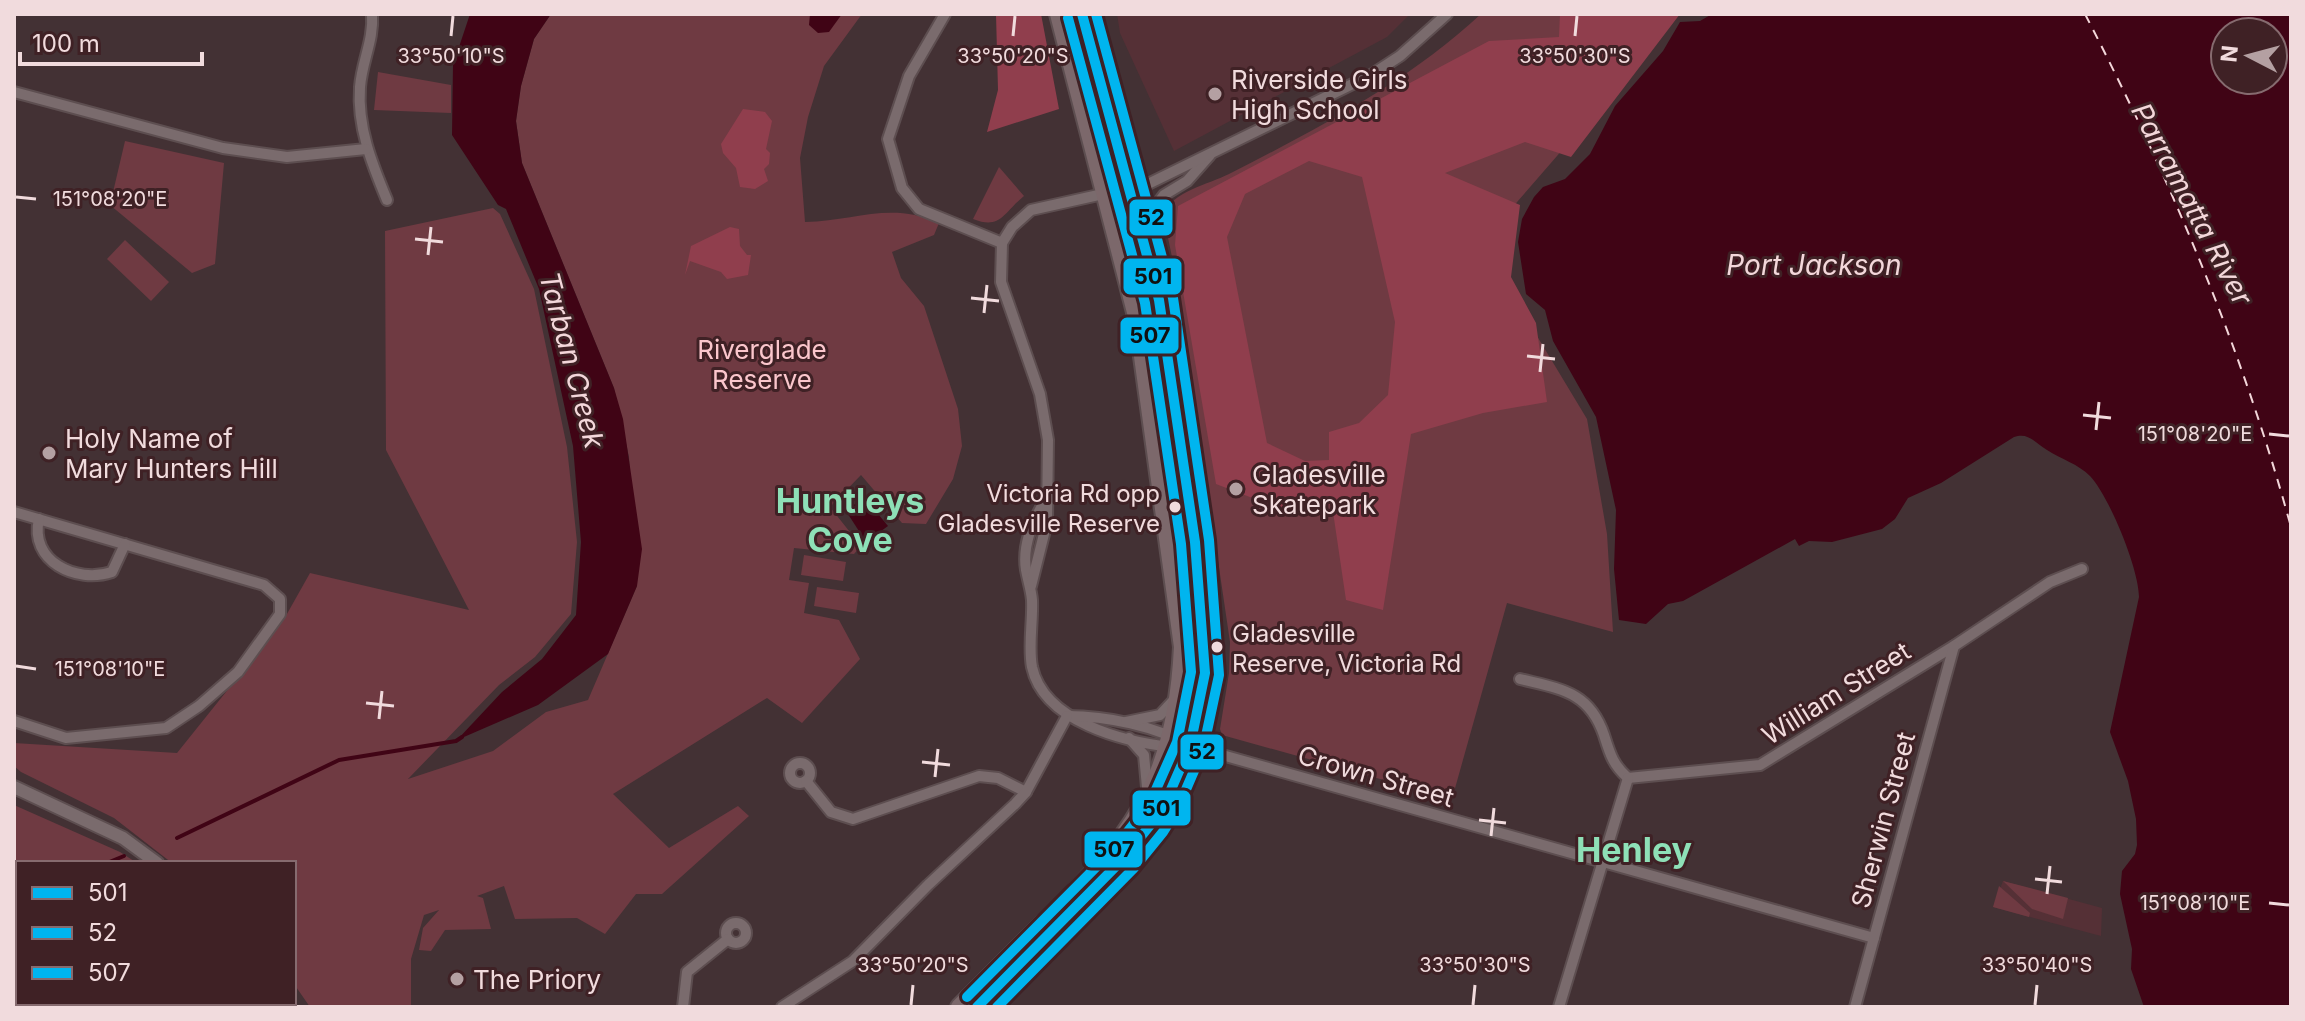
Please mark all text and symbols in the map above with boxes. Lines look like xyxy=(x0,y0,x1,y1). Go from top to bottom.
scale bar xyxy=(20,16,202,66)
north arrow xyxy=(2209,16,2289,96)
text: 100 m xyxy=(32,29,100,58)
text: 33°50'10"S xyxy=(397,44,505,68)
text: 33°50'20"S xyxy=(957,44,1069,68)
text: 33°50'30"S xyxy=(1519,44,1631,68)
text: N xyxy=(2215,44,2243,64)
place label: Riverside Girls High School xyxy=(1231,64,1407,125)
marker: Riverside Girls High School xyxy=(1206,85,1224,103)
water label: Parramatta River xyxy=(2124,97,2260,312)
text: 151°08'20"E xyxy=(53,187,167,211)
line badge: 52 xyxy=(1128,198,1174,237)
text: 52 xyxy=(1137,204,1165,230)
water label: Port Jackson xyxy=(1726,248,1902,282)
line badge: 501 xyxy=(1122,257,1183,296)
text: 501 xyxy=(1134,263,1172,289)
water label: Tarban Creek xyxy=(532,268,612,452)
line badge: 507 xyxy=(1119,316,1180,355)
text: 507 xyxy=(1129,322,1171,348)
park label: Riverglade Reserve xyxy=(697,334,827,395)
text: 151°08'20"E xyxy=(2138,422,2252,446)
place label: Holy Name of Mary Hunters Hill xyxy=(65,423,278,484)
marker: Holy Name of Mary Hunters Hill xyxy=(40,444,58,462)
place label: Gladesville Skatepark xyxy=(1252,459,1386,520)
place label: Victoria Rd opp Gladesville Reserve xyxy=(938,479,1160,538)
district label: Huntleys Cove xyxy=(776,480,924,560)
marker: Gladesville Skatepark xyxy=(1227,480,1245,498)
marker: Victoria Rd opp Gladesville Reserve xyxy=(1167,499,1183,515)
place label: Gladesville Reserve, Victoria Rd xyxy=(1232,619,1461,678)
street label: William Street xyxy=(1756,635,1916,751)
marker: Gladesville Reserve, Victoria Rd xyxy=(1209,639,1225,655)
text: 151°08'10"E xyxy=(55,657,165,681)
street label: Sherwin Street xyxy=(1845,729,1921,911)
line badge: 52 xyxy=(1179,733,1225,771)
text: 52 xyxy=(1188,738,1216,764)
street label: Crown Street xyxy=(1294,739,1458,813)
line badge: 501 xyxy=(1131,789,1192,827)
text: 501 xyxy=(1142,795,1180,821)
district label: Henley xyxy=(1576,829,1692,870)
line badge: 507 xyxy=(1083,830,1144,869)
text: 507 xyxy=(1093,836,1135,862)
legend xyxy=(16,861,296,1005)
text: 501 xyxy=(88,878,128,907)
text: 151°08'10"E xyxy=(2140,891,2250,915)
text: 52 xyxy=(88,918,117,947)
text: 33°50'20"S xyxy=(857,953,969,977)
text: 33°50'30"S xyxy=(1419,953,1531,977)
text: 33°50'40"S xyxy=(1982,953,2092,977)
text: 507 xyxy=(88,958,131,987)
place label: The Priory xyxy=(473,964,601,995)
marker: The Priory xyxy=(448,970,466,988)

